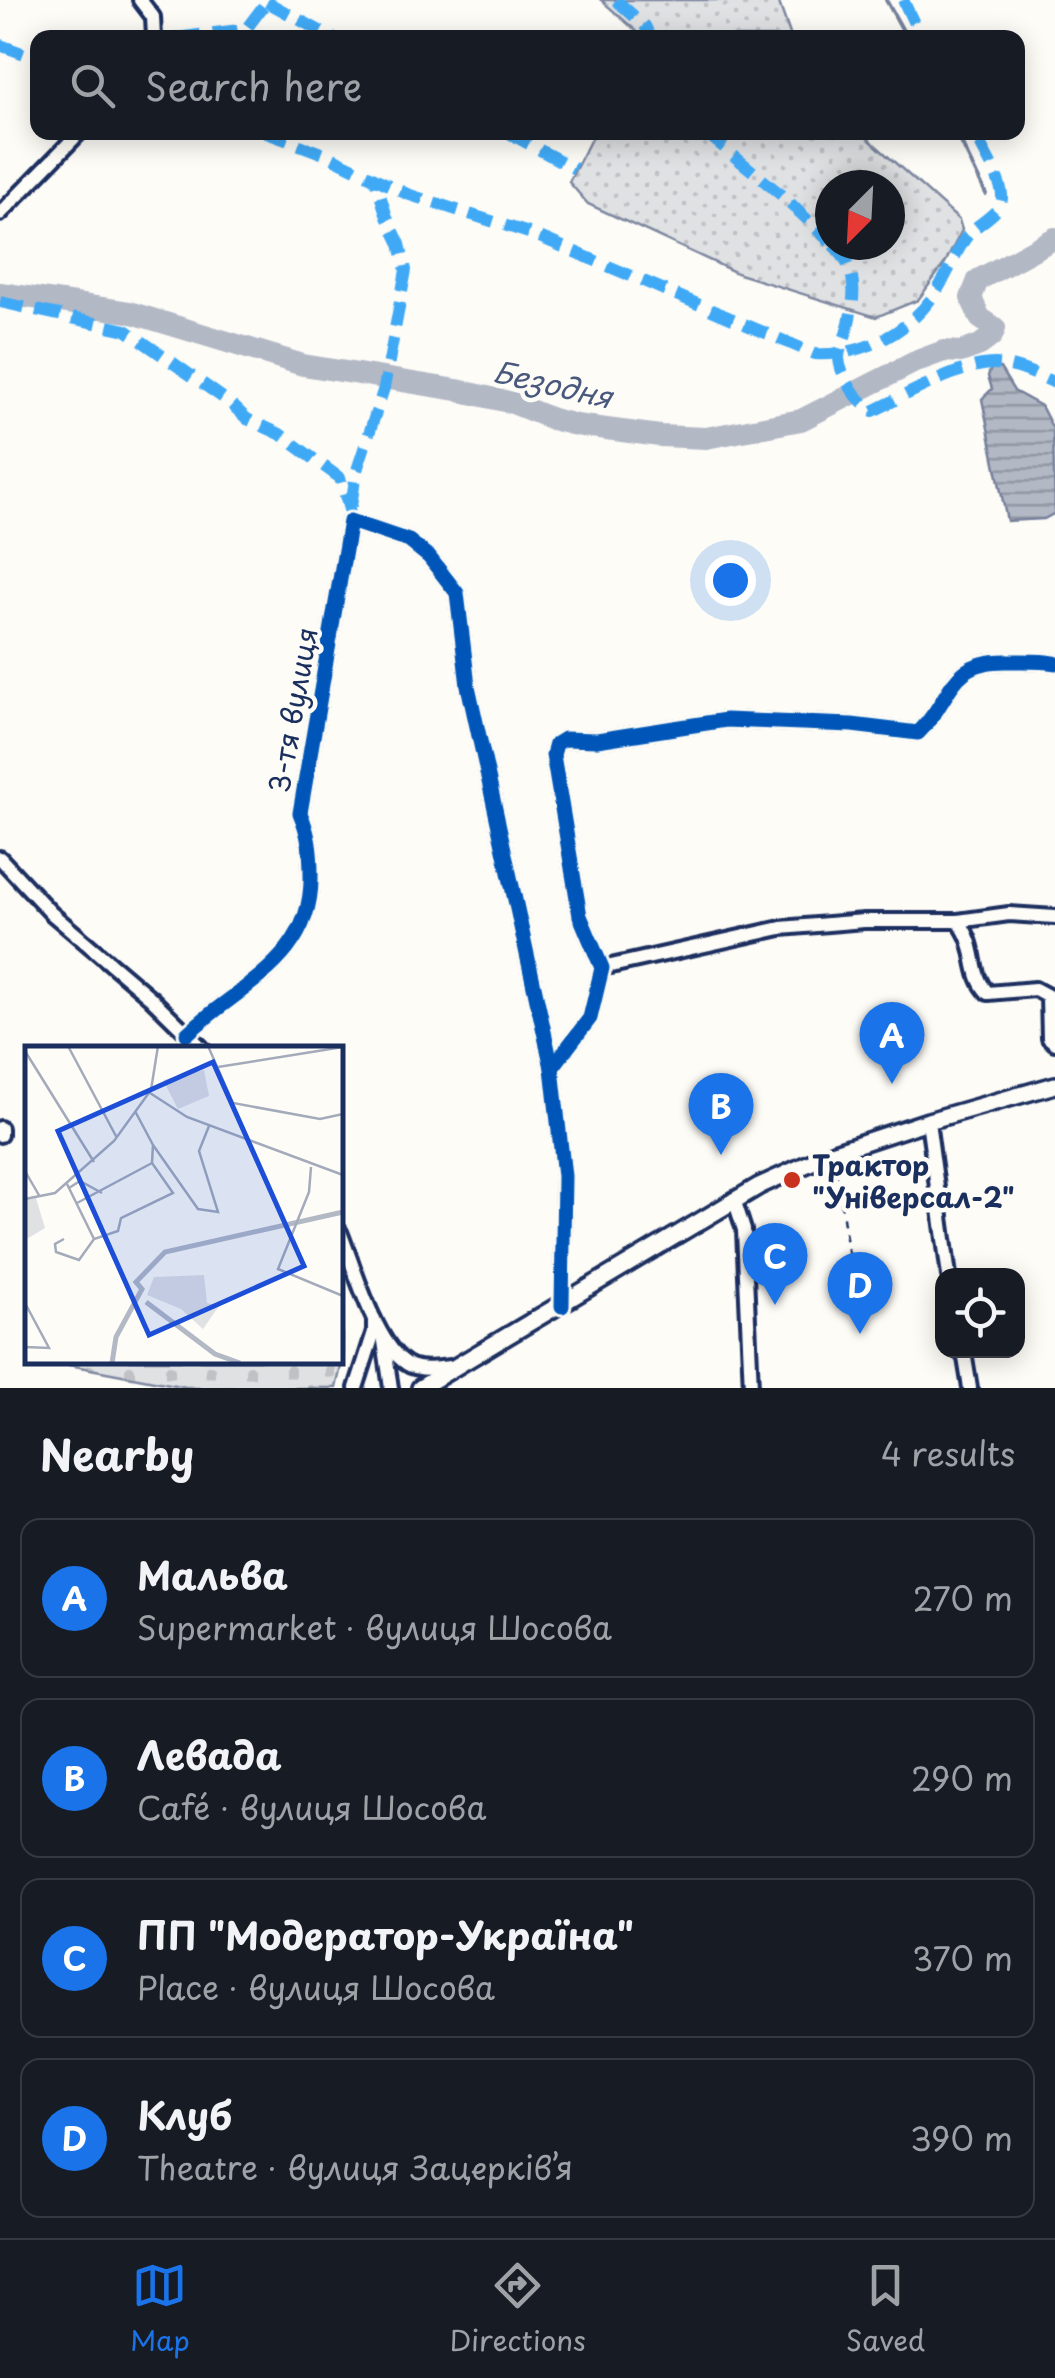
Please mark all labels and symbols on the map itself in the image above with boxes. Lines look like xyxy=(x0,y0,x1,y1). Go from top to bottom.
north arrow xyxy=(815,170,905,260)
water label: Безодня xyxy=(489,347,619,419)
your location xyxy=(705,555,756,606)
street label: 3-тя вулиця xyxy=(256,624,328,796)
pin: A xyxy=(860,1002,924,1084)
inset map xyxy=(25,1046,342,1363)
pin: B xyxy=(688,1072,754,1155)
place label: Трактор "Універсал-2" xyxy=(812,1143,1015,1218)
marker: Трактор "Універсал-2" xyxy=(781,1169,803,1191)
pin: C xyxy=(742,1222,808,1305)
pin: D xyxy=(828,1252,892,1334)

